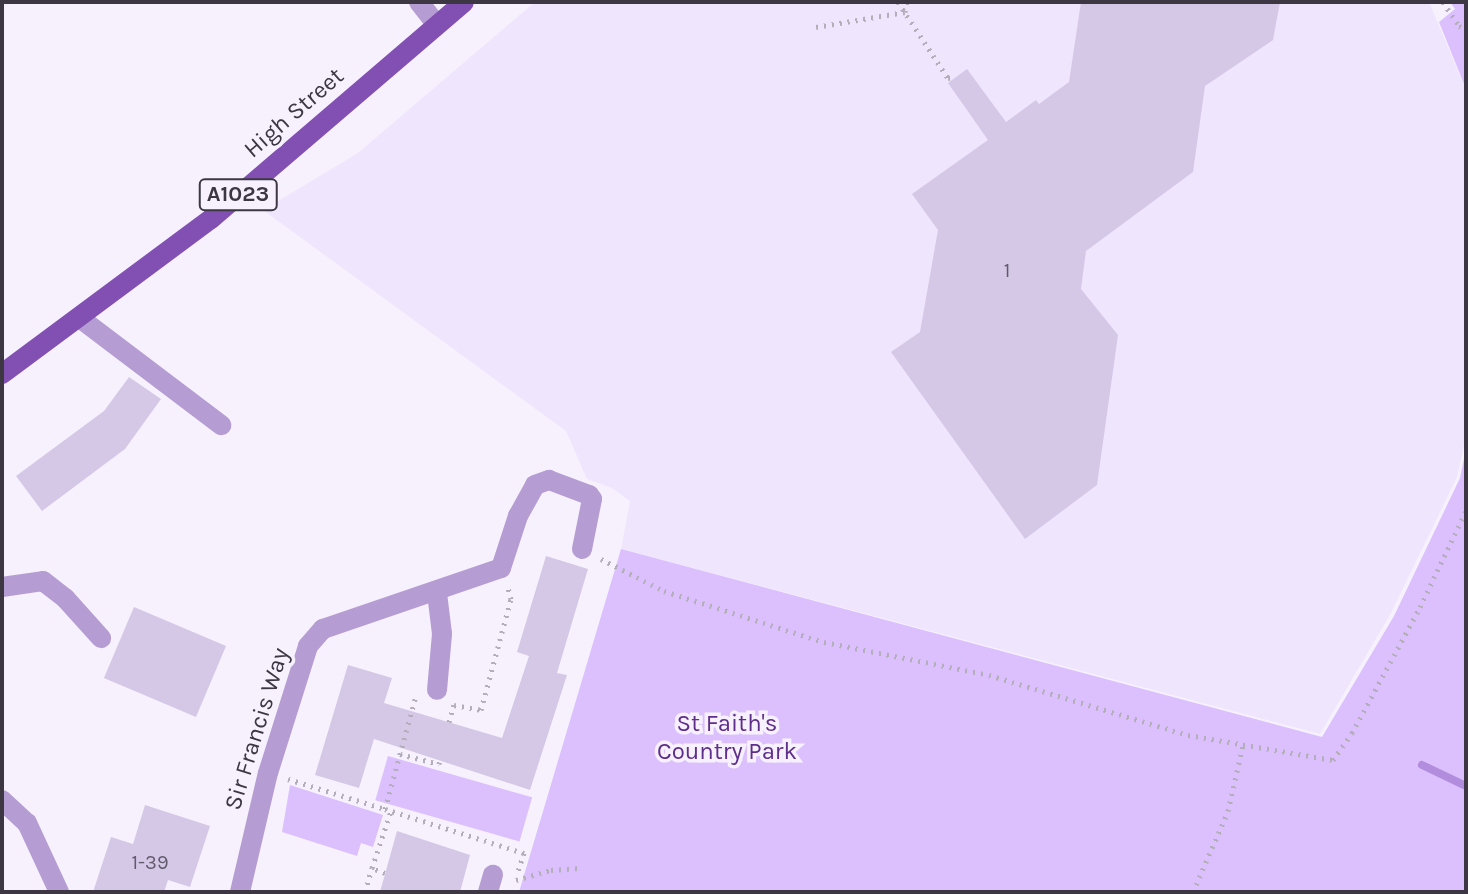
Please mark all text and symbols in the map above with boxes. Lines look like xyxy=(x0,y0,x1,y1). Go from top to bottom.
street label: High Street xyxy=(238,62,350,164)
road number: A1023 xyxy=(198,177,278,213)
house number: 1 xyxy=(1004,258,1010,282)
street label: Sir Francis Way xyxy=(219,645,295,813)
park label: St Faith's Country Park xyxy=(657,710,797,766)
house number: 1-39 xyxy=(132,850,168,874)

